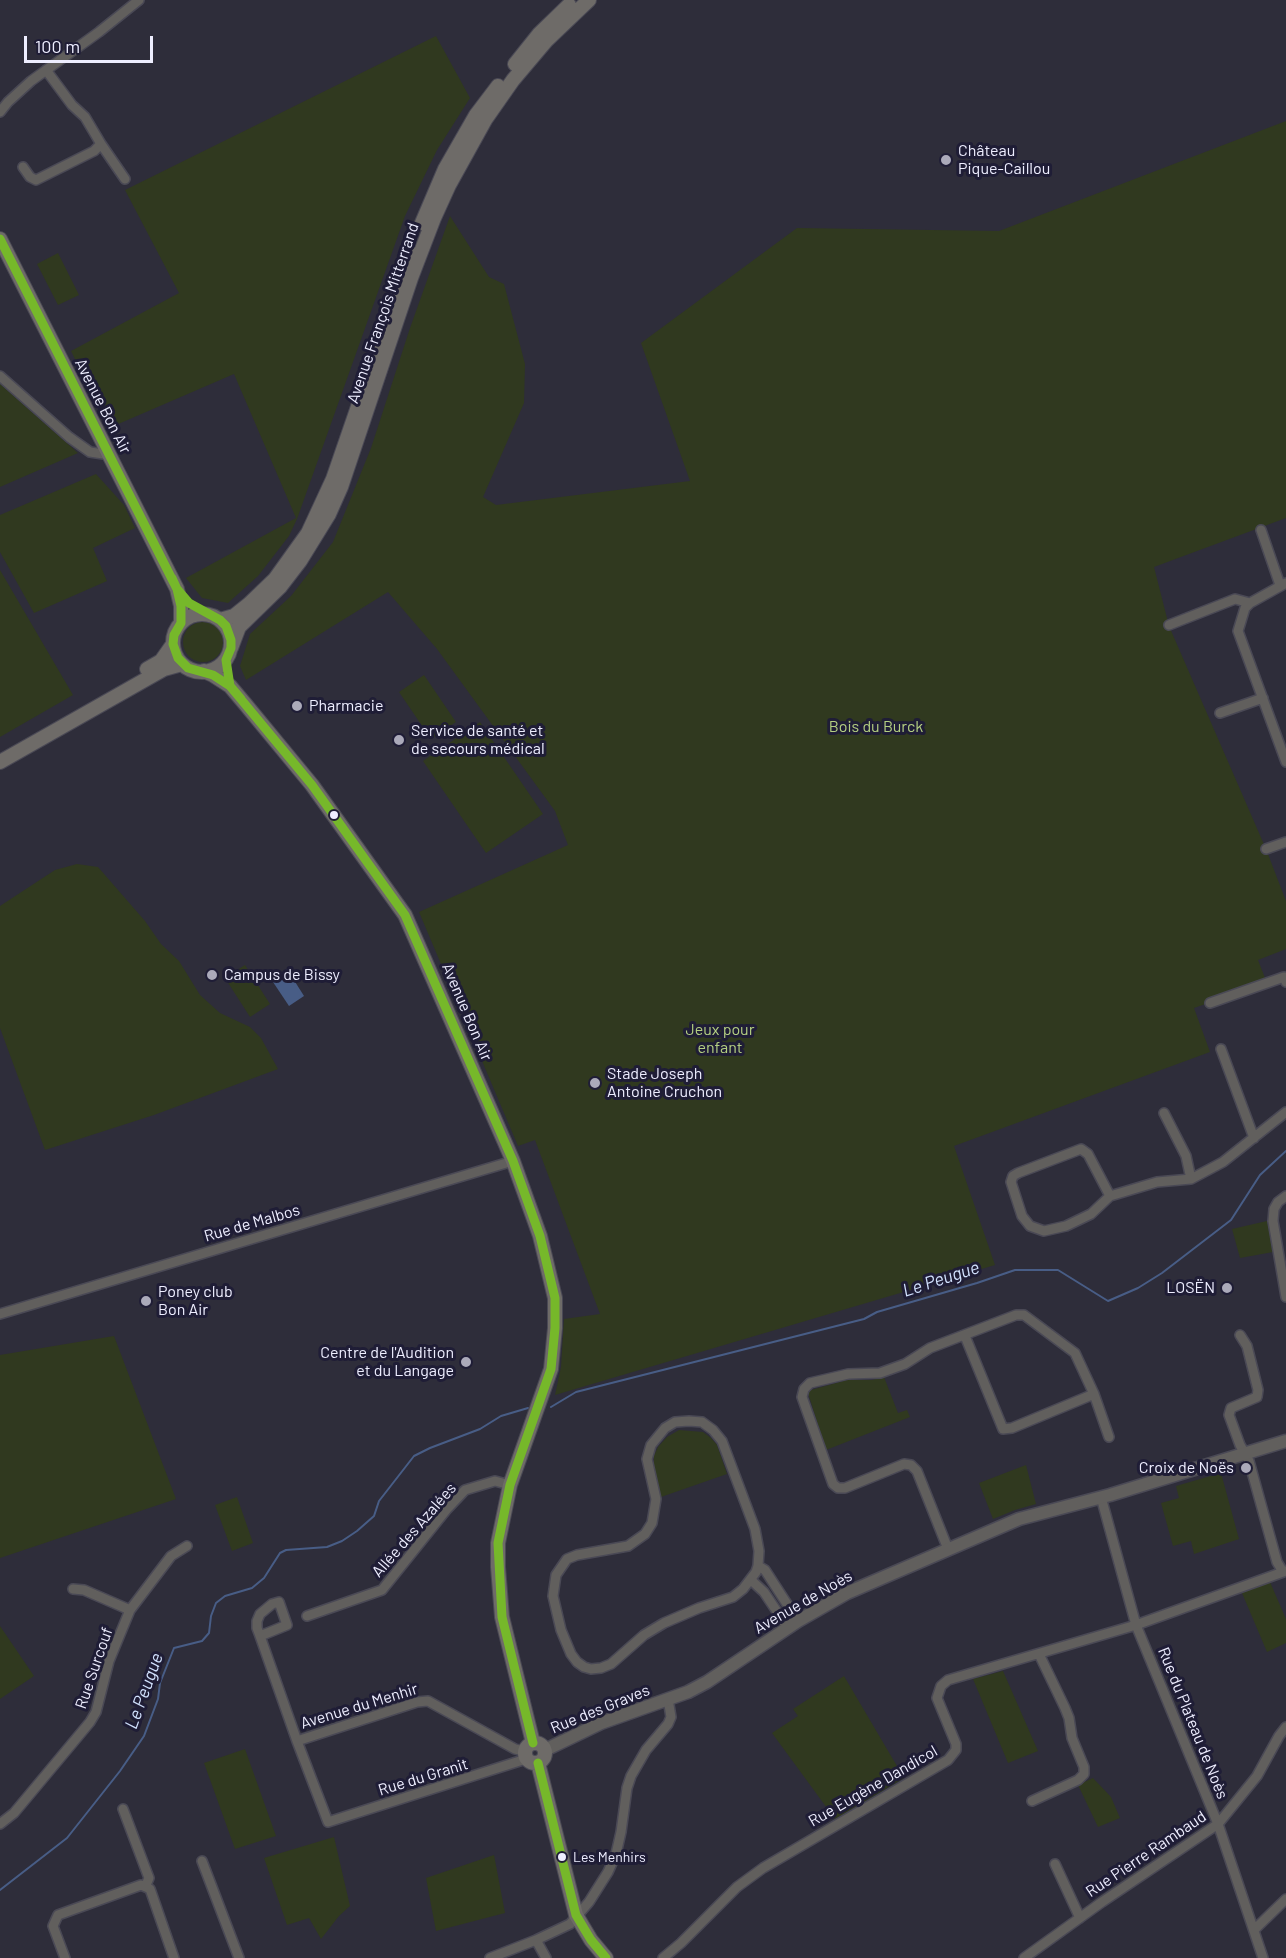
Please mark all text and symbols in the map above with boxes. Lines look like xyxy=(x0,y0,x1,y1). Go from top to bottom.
scale bar xyxy=(27,24,156,62)
text: 100 m xyxy=(35,35,80,57)
place label: Château Pique-Caillou xyxy=(958,141,1050,179)
marker: Château Pique-Caillou xyxy=(939,153,953,167)
street label: Avenue François Mitterrand xyxy=(343,220,423,406)
street label: Avenue Bon Air xyxy=(71,355,135,457)
place label: Pharmacie xyxy=(309,696,383,716)
marker: Pharmacie xyxy=(290,699,304,713)
park label: Bois du Burck xyxy=(829,717,923,737)
place label: Service de santé et de secours médical xyxy=(411,721,545,759)
marker: Service de santé et de secours médical xyxy=(392,733,406,747)
unlabelled marker xyxy=(328,809,340,821)
street label: Avenue Bon Air xyxy=(438,960,496,1064)
place label: Campus de Bissy xyxy=(224,965,340,985)
marker: Campus de Bissy xyxy=(205,968,219,982)
park label: Jeux pour enfant xyxy=(685,1020,755,1058)
place label: Stade Joseph Antoine Cruchon xyxy=(607,1064,722,1102)
marker: Stade Joseph Antoine Cruchon xyxy=(588,1076,602,1090)
street label: Rue de Malbos xyxy=(202,1200,302,1246)
water label: Le Peugue xyxy=(900,1256,982,1302)
place label: LOSËN xyxy=(1166,1278,1215,1298)
marker: LOSËN xyxy=(1220,1281,1234,1295)
place label: Poney club Bon Air xyxy=(158,1282,233,1320)
marker: Poney club Bon Air xyxy=(139,1294,153,1308)
place label: Centre de l'Audition et du Langage xyxy=(320,1343,454,1381)
marker: Centre de l'Audition et du Langage xyxy=(459,1355,473,1369)
place label: Croix de Noës xyxy=(1139,1458,1234,1478)
marker: Croix de Noës xyxy=(1239,1461,1253,1475)
street label: Allée des Azalées xyxy=(368,1479,460,1581)
street label: Avenue de Noès xyxy=(751,1566,855,1638)
street label: Rue Surcouf xyxy=(71,1625,117,1711)
street label: Rue du Plateau de Noès xyxy=(1154,1644,1232,1802)
water label: Le Peugue xyxy=(120,1650,168,1732)
street label: Avenue du Menhir xyxy=(298,1679,420,1733)
street label: Rue des Graves xyxy=(548,1680,652,1738)
street label: Rue Eugène Dandicol xyxy=(805,1741,941,1831)
street label: Rue du Granit xyxy=(376,1754,470,1800)
street label: Rue Pierre Rambaud xyxy=(1082,1807,1210,1901)
place label: Les Menhirs xyxy=(573,1849,646,1865)
marker: Les Menhirs xyxy=(556,1851,568,1863)

